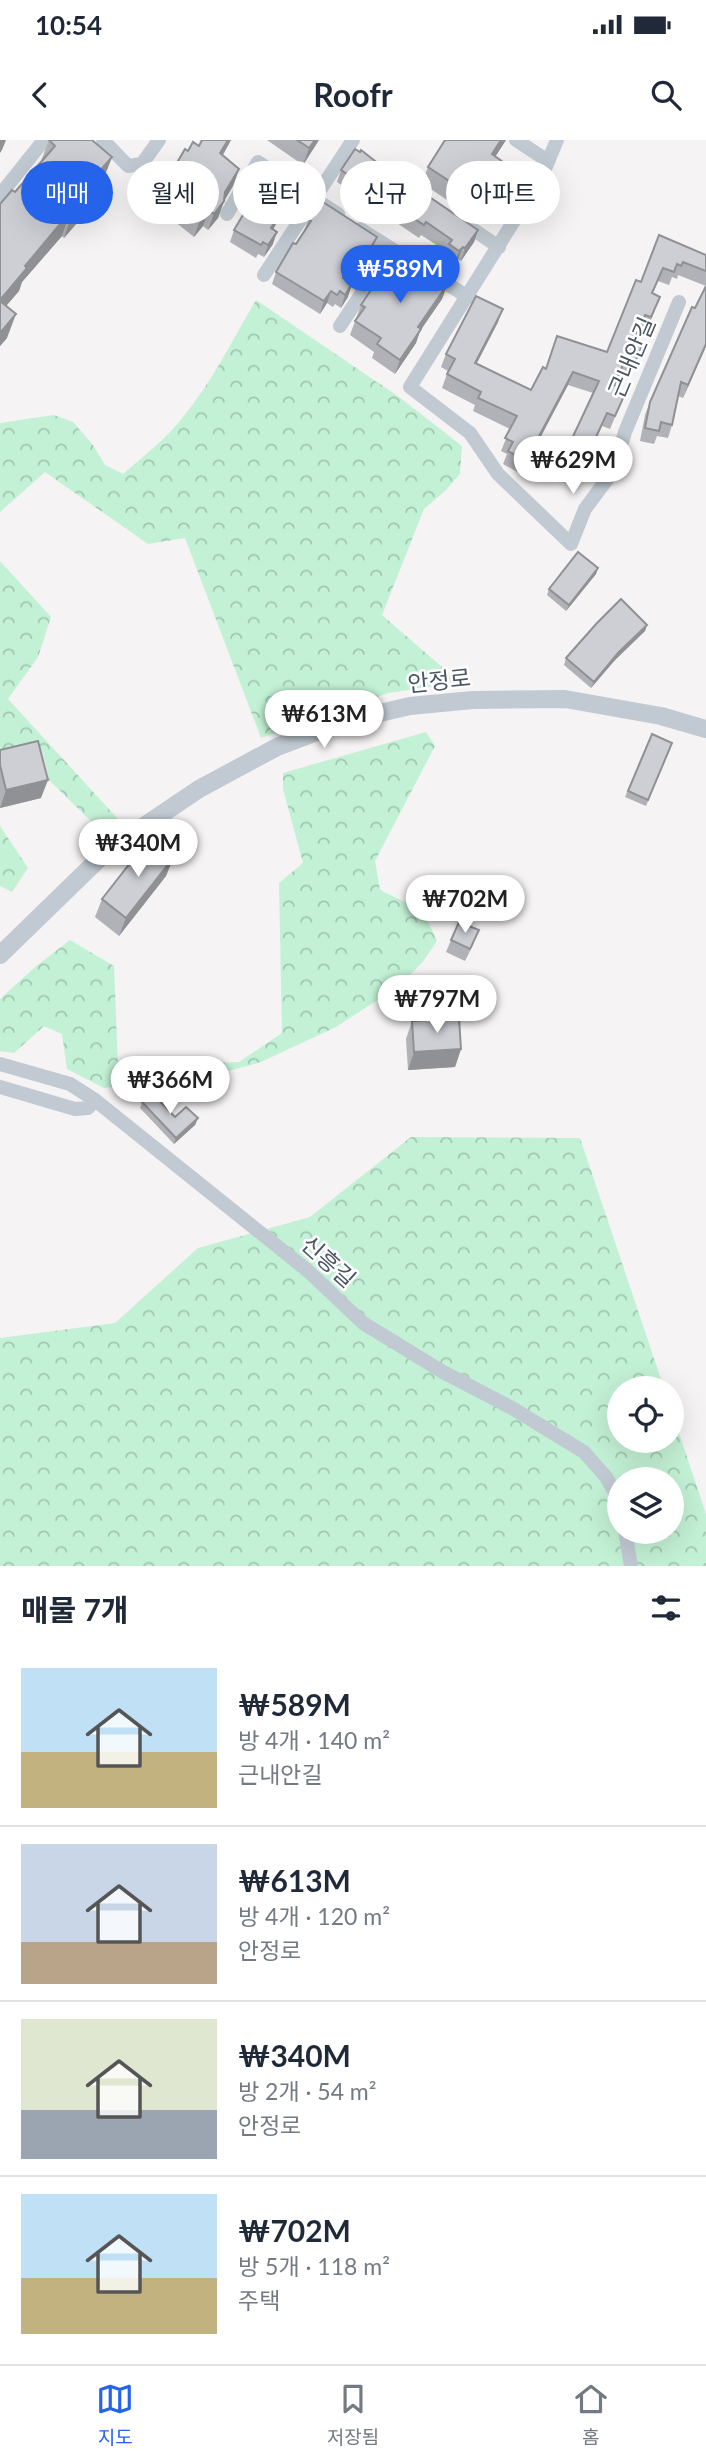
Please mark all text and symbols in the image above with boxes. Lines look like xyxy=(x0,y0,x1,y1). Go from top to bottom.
text: 10:54 xyxy=(35,9,102,41)
text: Roofr xyxy=(313,75,393,114)
icon: back xyxy=(21,76,59,114)
icon: search xyxy=(647,76,685,114)
chip: 매매 xyxy=(21,161,113,224)
chip: 월세 xyxy=(127,161,219,224)
chip: 필터 xyxy=(233,161,326,224)
chip: 신규 xyxy=(340,161,432,224)
chip: 아파트 xyxy=(446,161,560,224)
pin: ₩589M xyxy=(351,246,449,305)
text: ₩589M xyxy=(357,254,443,282)
street label: 근내안길 xyxy=(602,313,660,401)
pin: ₩629M xyxy=(524,436,622,496)
text: ₩629M xyxy=(530,445,616,473)
street label: 안정로 xyxy=(406,663,472,697)
pin: ₩613M xyxy=(275,690,373,750)
text: ₩613M xyxy=(281,699,367,727)
pin: ₩340M xyxy=(89,820,187,879)
text: ₩340M xyxy=(95,828,181,856)
pin: ₩702M xyxy=(416,876,514,935)
text: ₩702M xyxy=(422,884,508,912)
pin: ₩797M xyxy=(388,976,486,1035)
text: ₩797M xyxy=(394,984,480,1012)
pin: ₩366M xyxy=(121,1056,219,1116)
text: ₩366M xyxy=(127,1065,213,1093)
street label: 신흥길 xyxy=(296,1229,362,1293)
map controls xyxy=(607,1376,684,1544)
button: locate xyxy=(607,1376,684,1453)
button: layers xyxy=(607,1467,684,1544)
icon: filters xyxy=(647,1589,685,1627)
text: 매물 7개 xyxy=(21,1591,129,1627)
text: ₩589M xyxy=(238,1686,351,1722)
icon: home xyxy=(77,1696,161,1780)
text: 방 4개 · 140 m² xyxy=(238,1726,390,1754)
text: 근내안길 xyxy=(238,1760,323,1788)
text: ₩613M xyxy=(238,1862,351,1898)
icon: home xyxy=(77,1872,161,1956)
text: 방 4개 · 120 m² xyxy=(238,1902,390,1930)
text: 안정로 xyxy=(238,1936,301,1964)
text: ₩340M xyxy=(238,2037,351,2073)
icon: home xyxy=(77,2047,161,2131)
text: 방 2개 · 54 m² xyxy=(238,2077,376,2105)
text: 안정로 xyxy=(238,2111,301,2139)
text: ₩702M xyxy=(238,2212,351,2248)
icon: home xyxy=(77,2222,161,2306)
text: 방 5개 · 118 m² xyxy=(238,2252,390,2280)
text: 주택 xyxy=(238,2286,280,2314)
tab: 지도 xyxy=(96,2380,134,2449)
tab: 저장됨 xyxy=(327,2380,379,2449)
tab: 홈 xyxy=(572,2380,610,2449)

